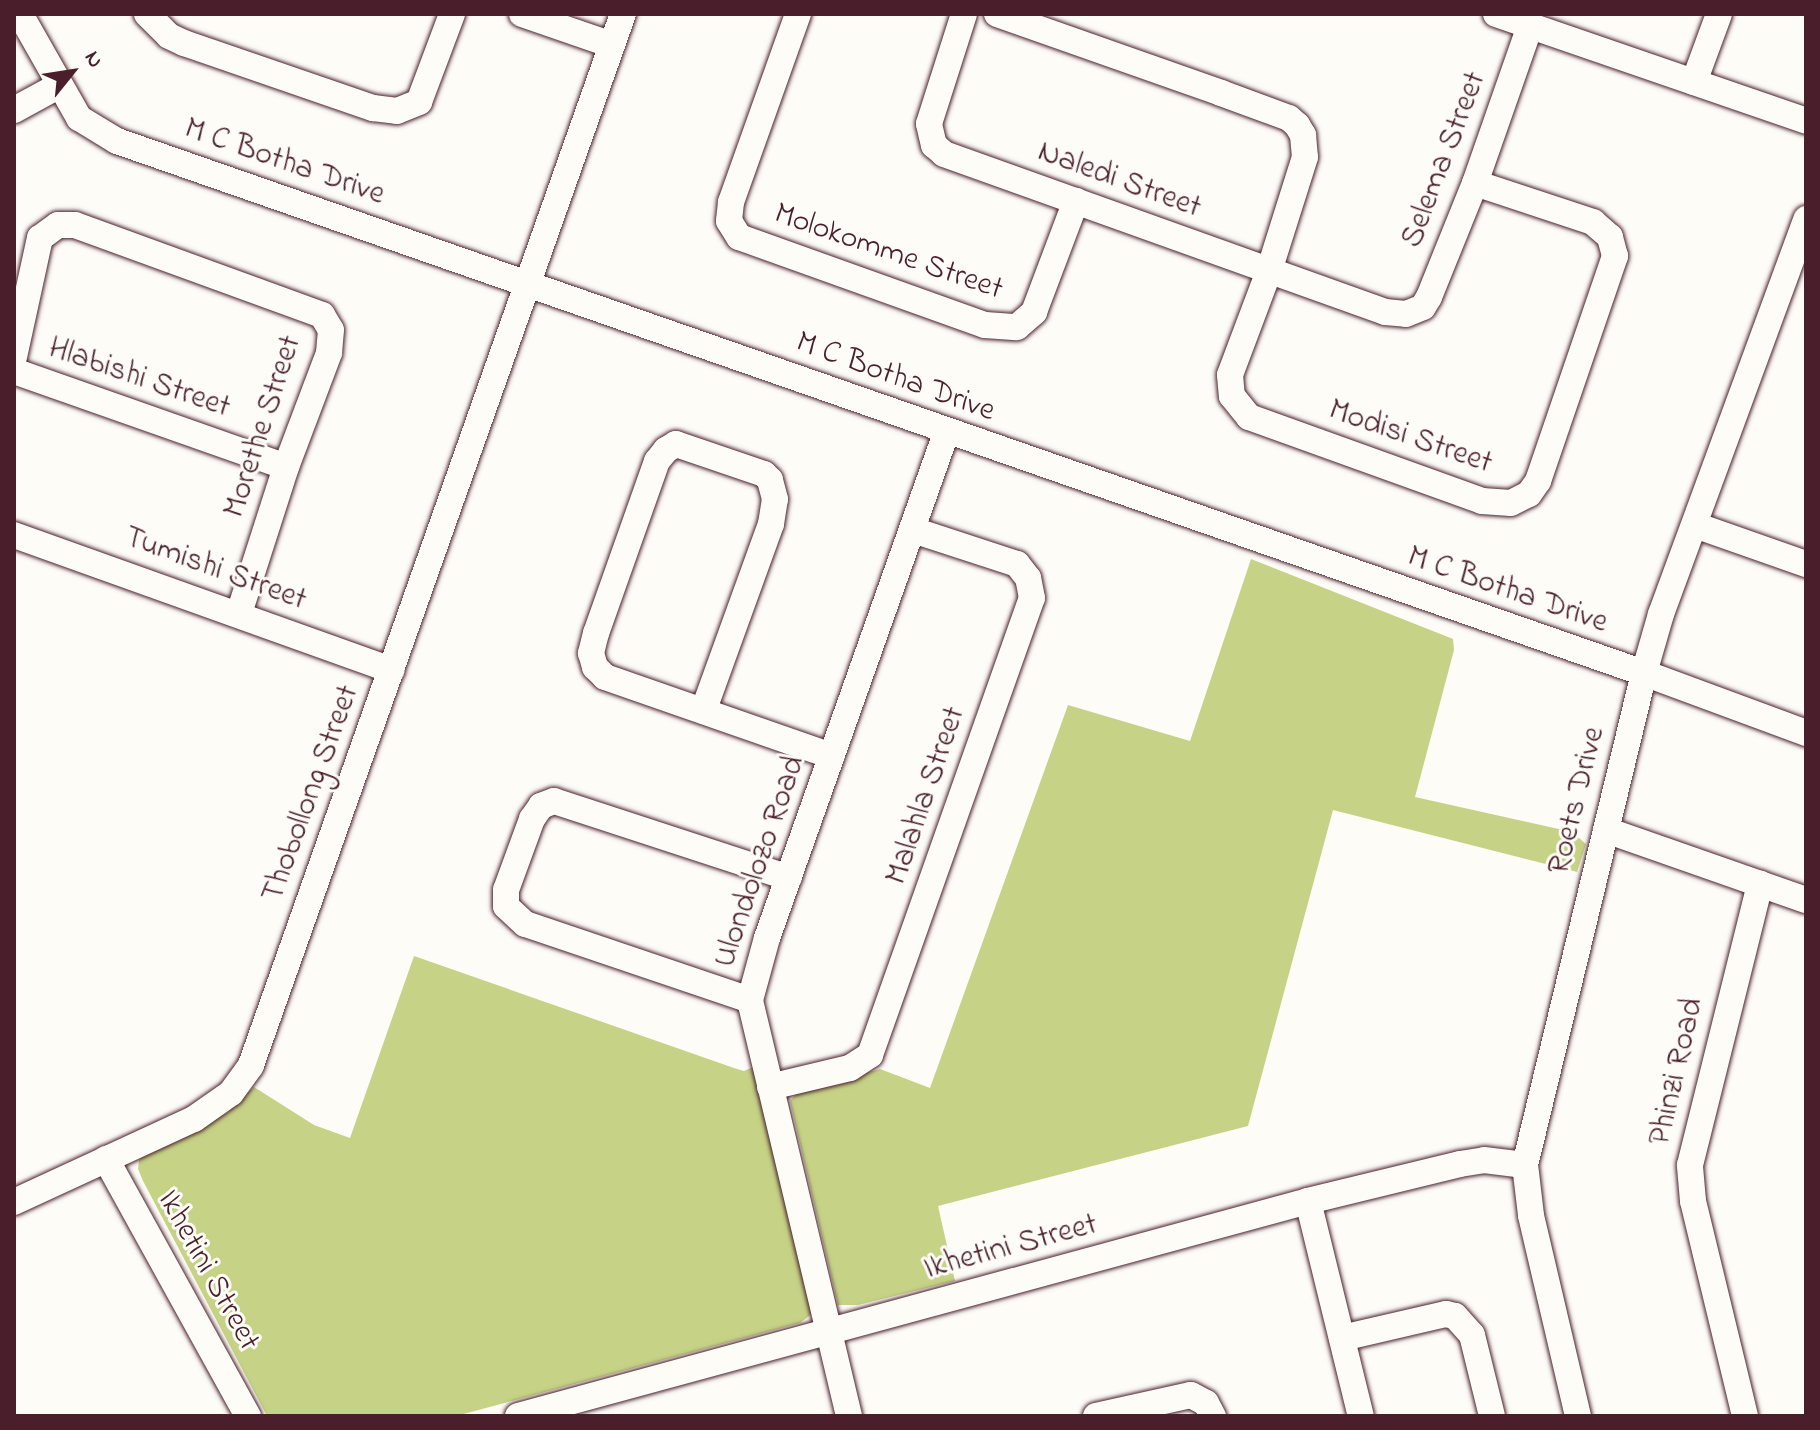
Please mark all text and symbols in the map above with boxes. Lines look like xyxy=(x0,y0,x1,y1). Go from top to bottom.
north arrow xyxy=(32,32,112,112)
text: N xyxy=(75,46,110,74)
street label: Selema Street xyxy=(1394,67,1496,253)
street label: M C Botha Drive xyxy=(179,111,389,215)
street label: Naledi Street xyxy=(1032,134,1206,228)
street label: Molokomme Street xyxy=(769,196,1007,310)
street label: M C Botha Drive xyxy=(790,324,1000,432)
street label: Hlabishi Street xyxy=(43,330,235,428)
street label: Morethe Street xyxy=(216,331,312,523)
street label: Modisi Street xyxy=(1323,392,1497,484)
street label: Tumishi Street xyxy=(119,519,311,621)
street label: M C Botha Drive xyxy=(1402,539,1612,643)
street label: Thobollong Street xyxy=(255,680,369,908)
street label: Malahla Street xyxy=(879,702,975,890)
street label: Roets Drive xyxy=(1541,723,1615,879)
street label: Ulondolozo Road xyxy=(707,751,815,973)
street label: Phinzi Road xyxy=(1642,995,1714,1149)
street label: Ikhetini Street xyxy=(147,1184,267,1358)
street label: Ikhetini Street xyxy=(920,1206,1102,1290)

